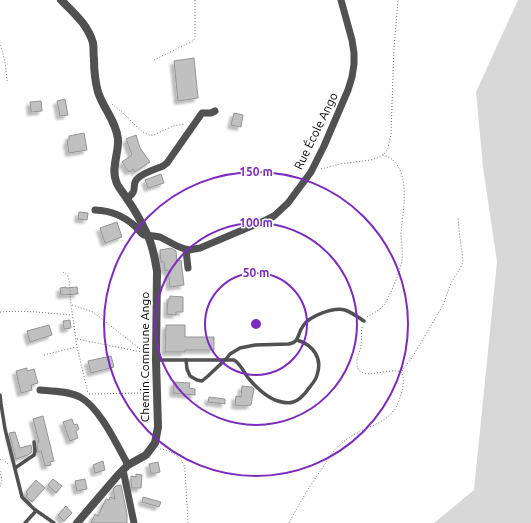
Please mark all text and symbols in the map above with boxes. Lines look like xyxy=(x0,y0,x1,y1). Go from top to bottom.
street label: Rue École Ango xyxy=(291,90,340,171)
text: 150 m xyxy=(239,165,273,178)
text: 100 m xyxy=(239,216,273,229)
text: 50 m xyxy=(243,266,269,279)
street label: Chemin Commune Ango xyxy=(138,292,151,422)
centre of rings xyxy=(249,317,263,331)

